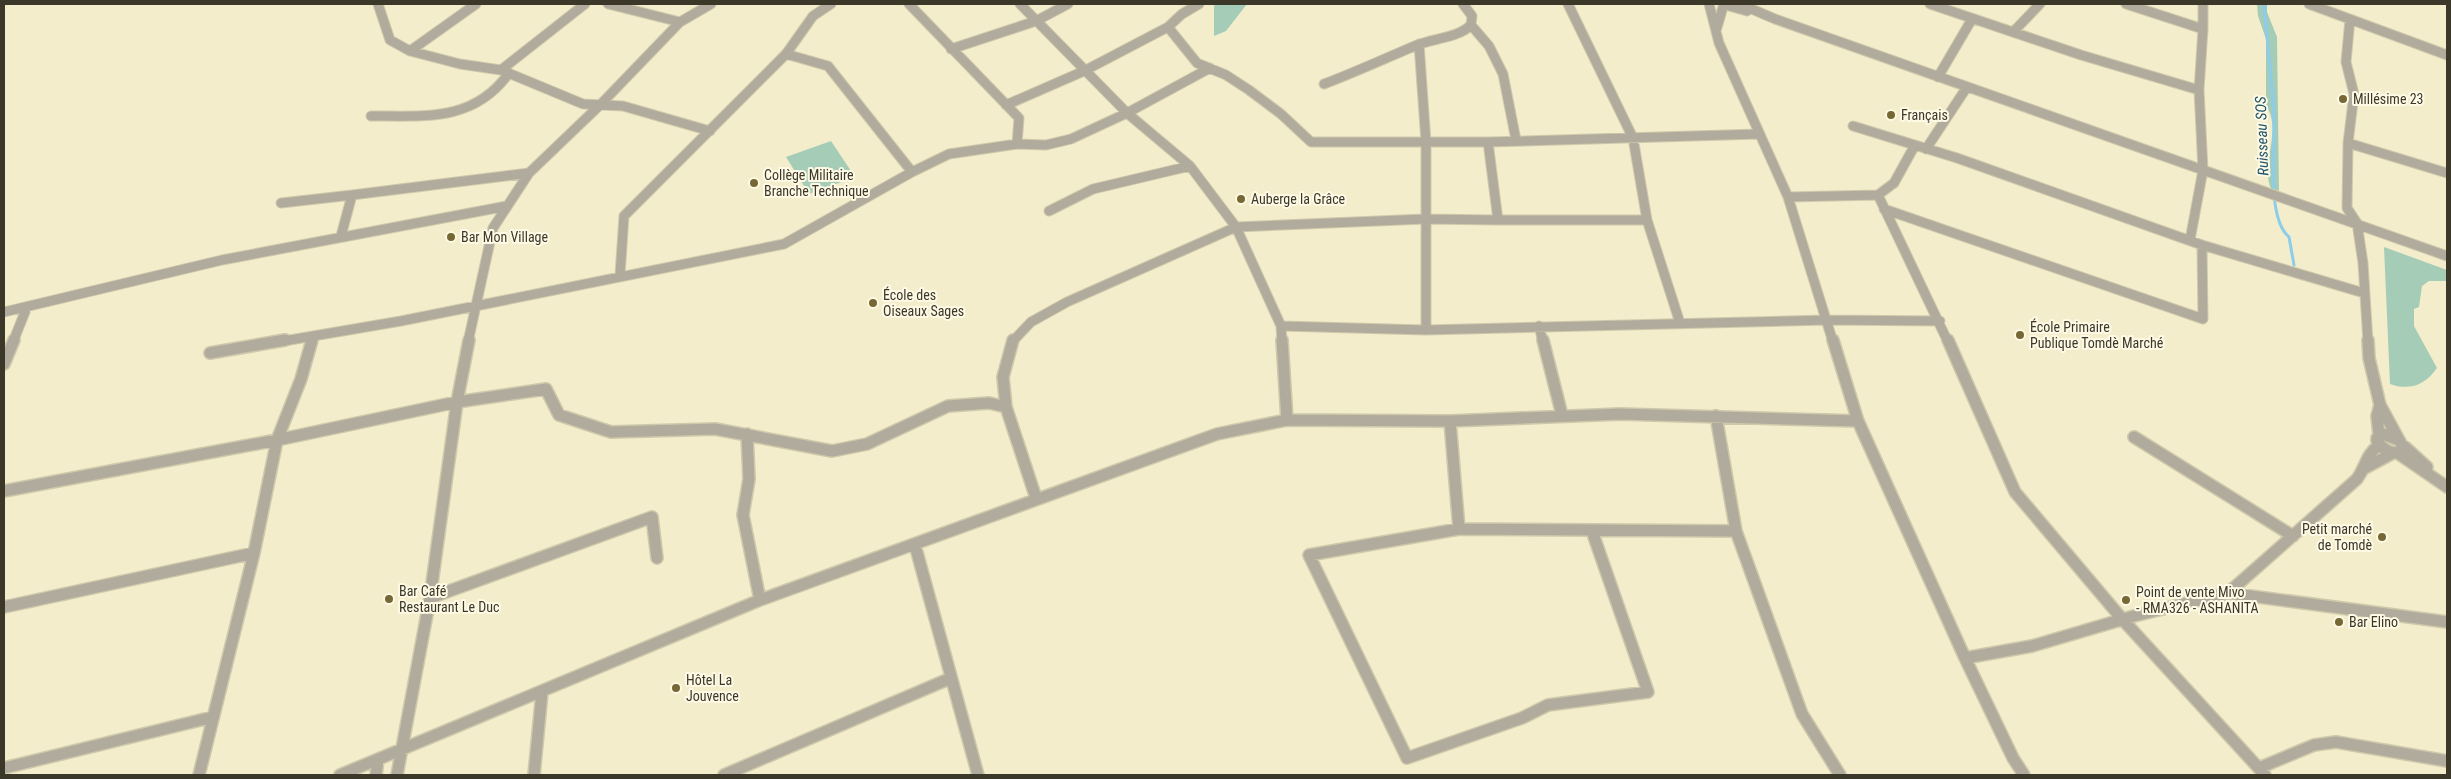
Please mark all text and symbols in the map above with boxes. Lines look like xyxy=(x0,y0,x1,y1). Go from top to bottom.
place label: Millésime 23 xyxy=(2353,91,2424,107)
marker: Millésime 23 xyxy=(2337,93,2349,105)
water label: Ruisseau SOS xyxy=(2252,96,2272,176)
place label: Français xyxy=(1901,107,1948,123)
marker: Français xyxy=(1885,109,1897,121)
place label: Collège Militaire Branche Technique xyxy=(764,167,869,199)
marker: Collège Militaire Branche Technique xyxy=(748,177,760,189)
place label: Auberge la Grâce xyxy=(1251,191,1346,207)
marker: Auberge la Grâce xyxy=(1235,193,1247,205)
place label: Bar Mon Village xyxy=(461,229,549,245)
marker: Bar Mon Village xyxy=(445,231,457,243)
place label: École des Oiseaux Sages xyxy=(883,286,964,319)
marker: École des Oiseaux Sages xyxy=(867,297,879,309)
place label: École Primaire Publique Tomdè Marché xyxy=(2030,318,2164,351)
marker: École Primaire Publique Tomdè Marché xyxy=(2014,329,2026,341)
place label: Petit marché de Tomdè xyxy=(2302,521,2372,553)
marker: Petit marché de Tomdè xyxy=(2376,531,2388,543)
place label: Bar Café Restaurant Le Duc xyxy=(399,583,500,615)
place label: Point de vente Mivo - RMA326 - ASHANITA xyxy=(2136,584,2259,616)
marker: Bar Café Restaurant Le Duc xyxy=(383,593,395,605)
marker: Point de vente Mivo - RMA326 - ASHANITA xyxy=(2120,594,2132,606)
place label: Bar Elino xyxy=(2349,614,2398,630)
marker: Bar Elino xyxy=(2333,616,2345,628)
place label: Hôtel La Jouvence xyxy=(686,672,739,704)
marker: Hôtel La Jouvence xyxy=(670,682,682,694)

